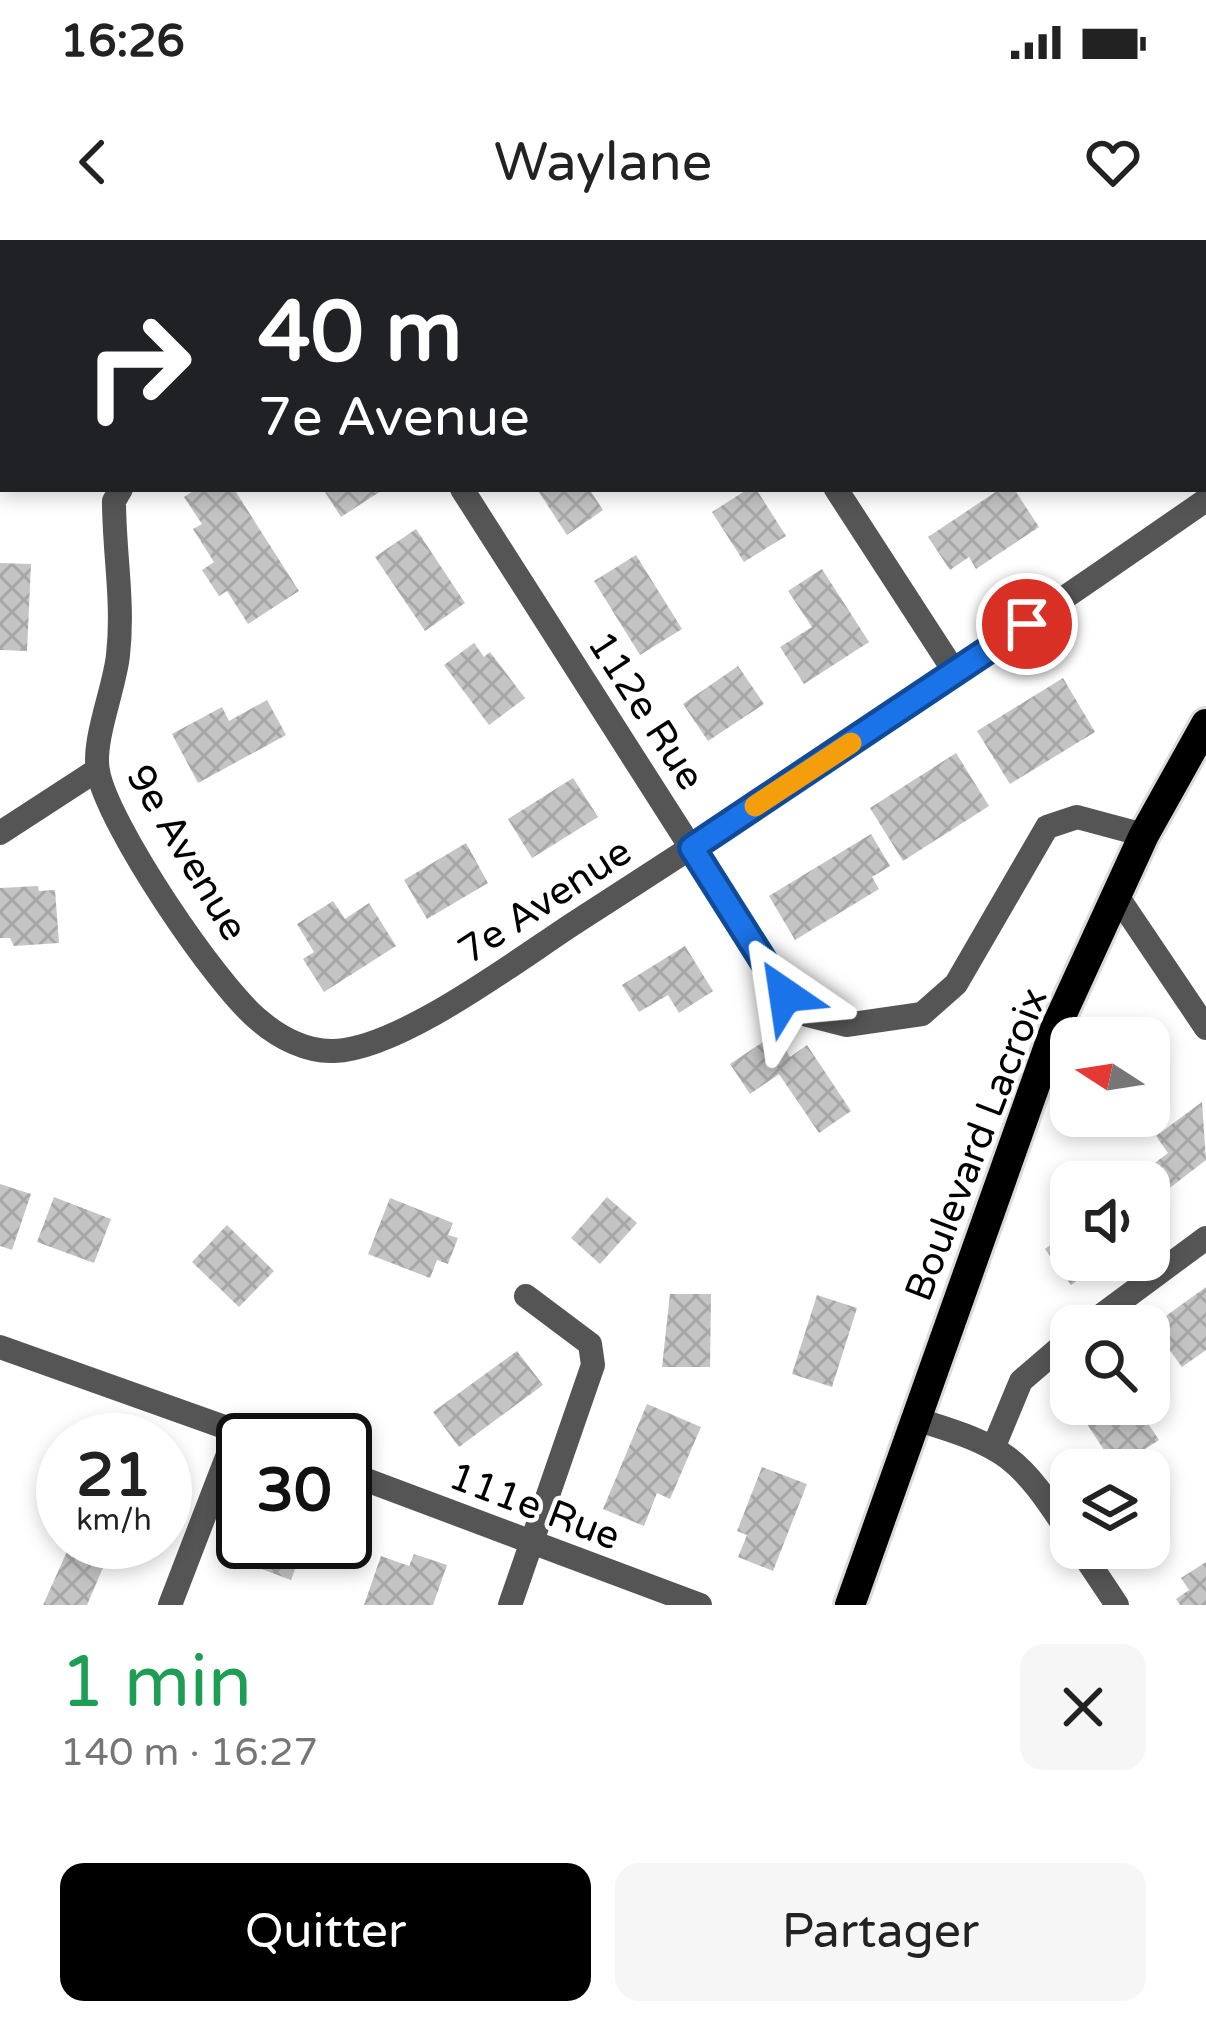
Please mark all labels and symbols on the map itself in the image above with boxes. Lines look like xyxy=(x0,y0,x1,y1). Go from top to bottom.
pin xyxy=(976,573,1078,675)
street label: 112e Rue xyxy=(577,623,714,799)
street label: 9e Avenue xyxy=(116,757,257,949)
street label: 7e Avenue xyxy=(450,828,640,974)
position arrow xyxy=(722,932,848,1058)
street label: Boulevard Lacroix xyxy=(895,981,1058,1308)
north arrow xyxy=(1050,1017,1170,1137)
speed limit sign: 30 xyxy=(216,1413,372,1569)
street label: 111e Rue xyxy=(442,1452,627,1560)

